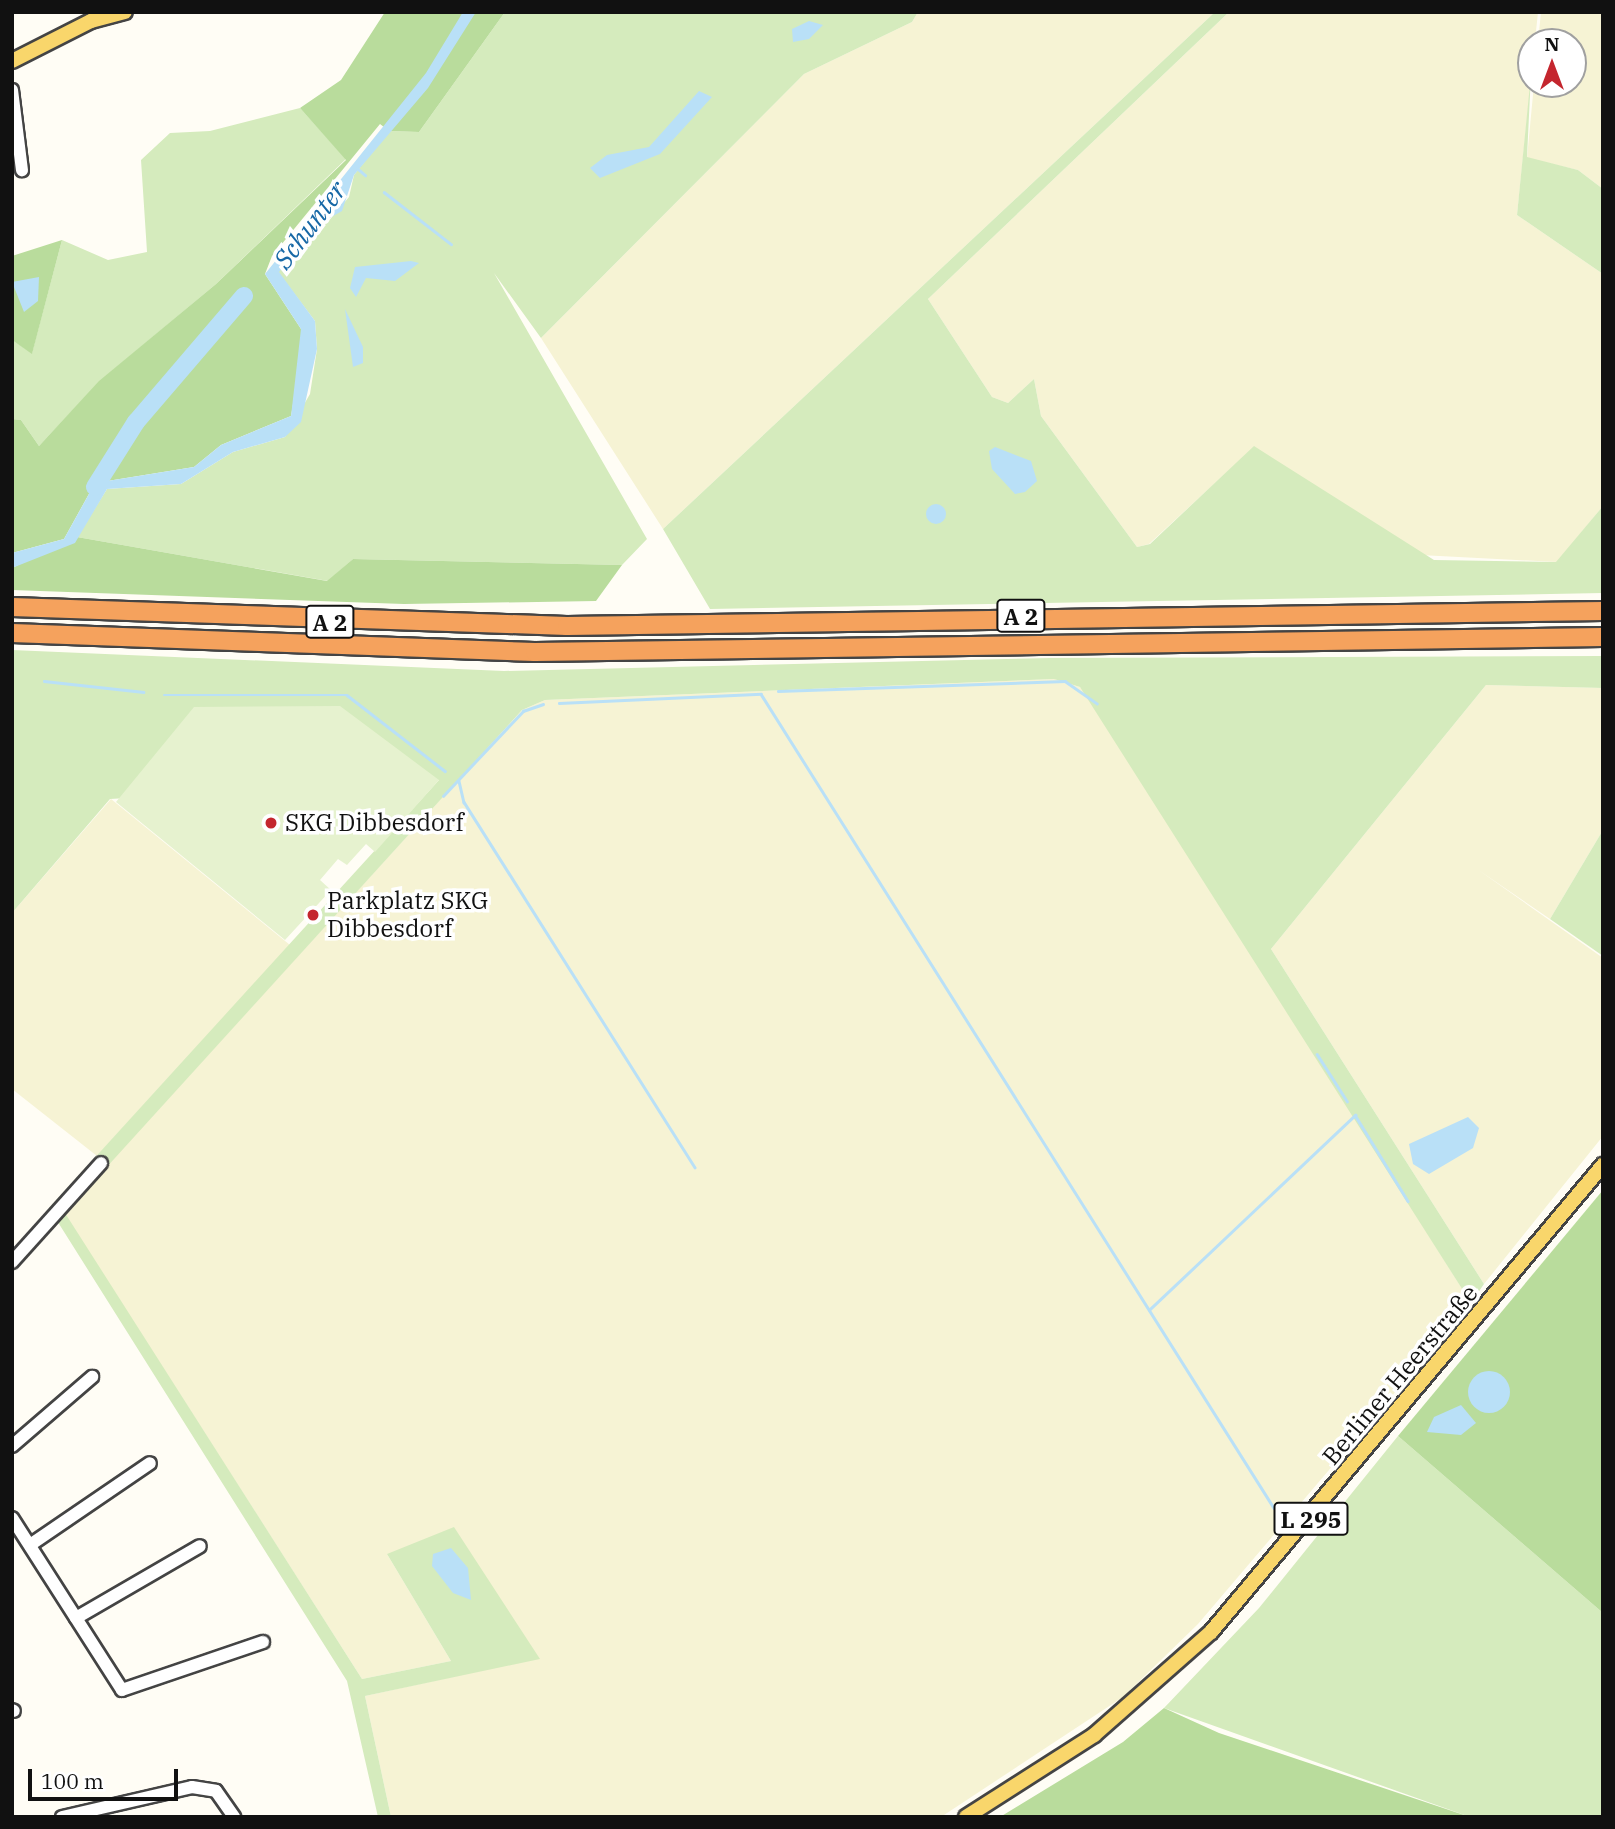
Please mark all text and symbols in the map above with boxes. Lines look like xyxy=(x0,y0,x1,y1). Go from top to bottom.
north arrow xyxy=(1517,28,1587,98)
text: N xyxy=(1544,32,1560,56)
water label: Schunter xyxy=(267,175,353,275)
road number: A 2 xyxy=(995,596,1047,636)
road number: A 2 xyxy=(304,602,356,642)
place label: SKG Dibbesdorf xyxy=(285,809,464,837)
marker: SKG Dibbesdorf xyxy=(263,815,279,831)
place label: Parkplatz SKG Dibbesdorf xyxy=(327,887,488,943)
marker: Parkplatz SKG Dibbesdorf xyxy=(305,907,321,923)
street label: Berliner Heerstraße xyxy=(1316,1279,1484,1471)
road number: L 295 xyxy=(1272,1500,1350,1538)
scale bar xyxy=(32,1756,182,1800)
text: 100 m xyxy=(41,1767,104,1795)

